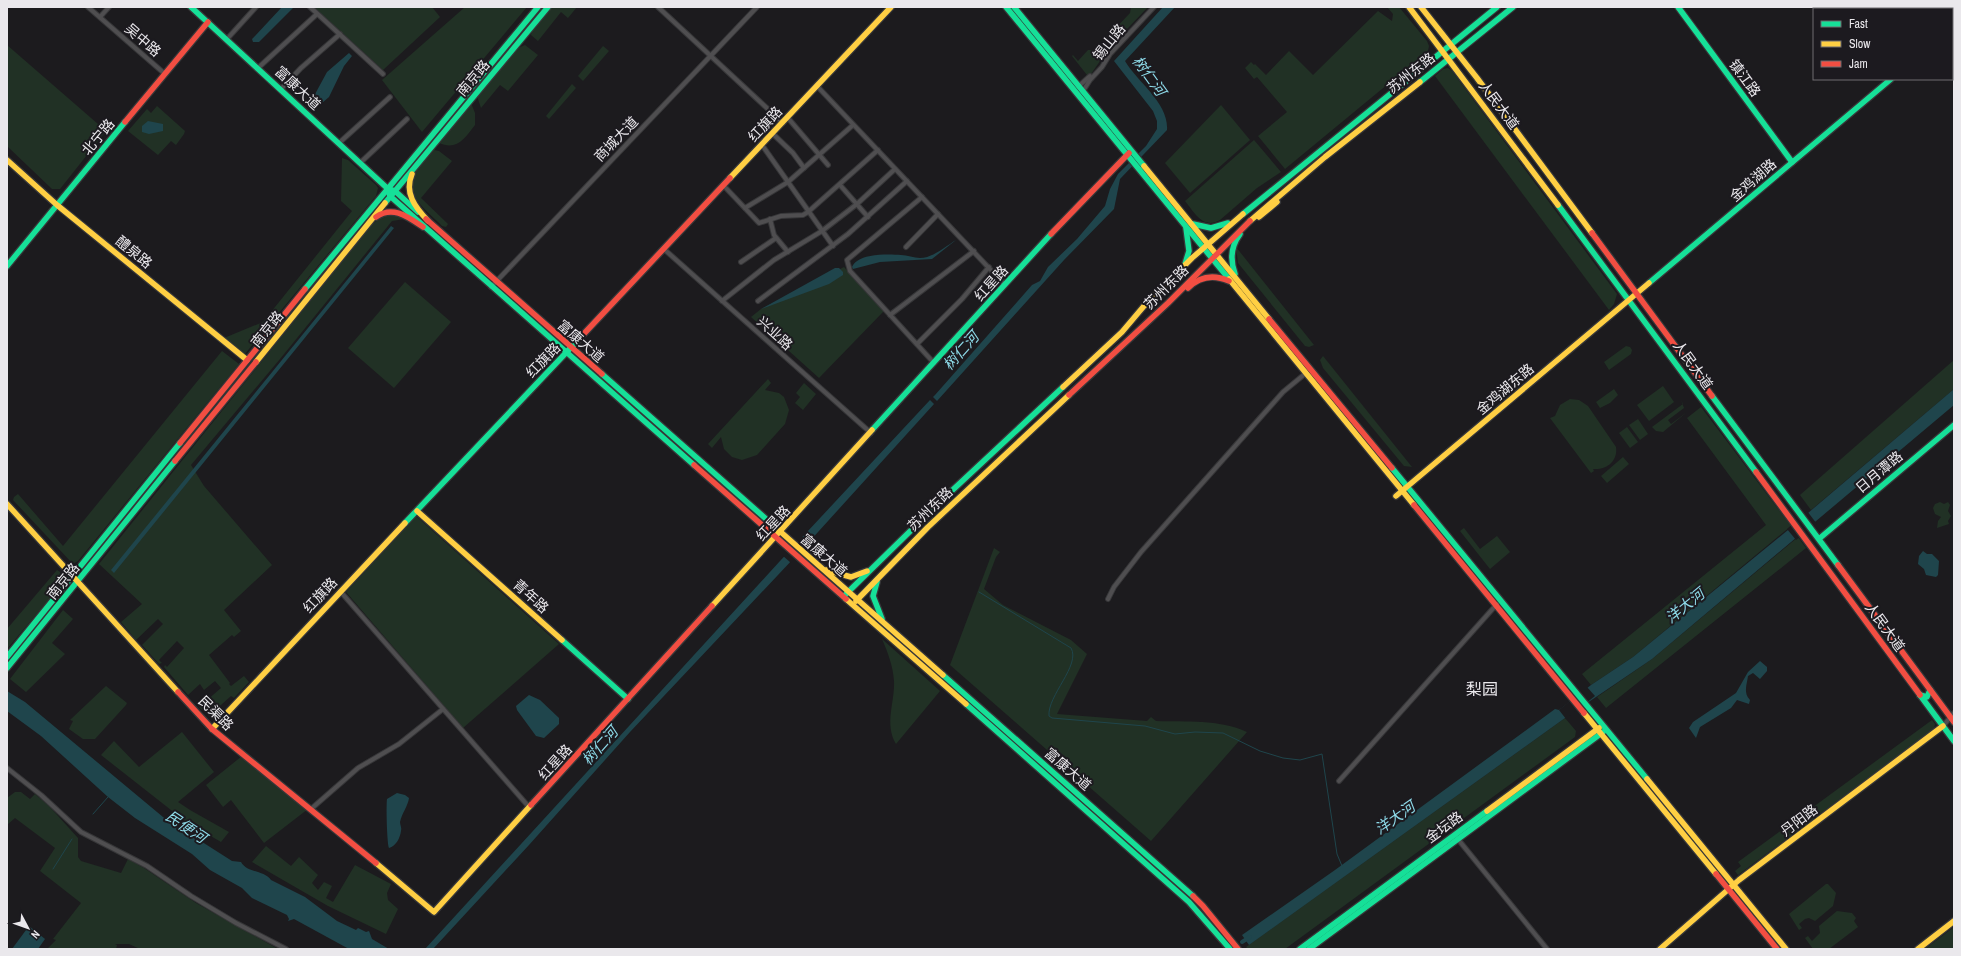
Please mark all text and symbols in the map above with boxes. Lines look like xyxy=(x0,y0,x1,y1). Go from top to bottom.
legend xyxy=(1813,8,1953,80)
text: Fast xyxy=(1849,16,1868,32)
street label: 吴中路 xyxy=(121,19,165,61)
street label: 锡山路 xyxy=(1089,20,1129,64)
text: Slow xyxy=(1849,36,1871,52)
street label: 苏州东路 xyxy=(1383,49,1439,97)
water label: 树仁河 xyxy=(1128,51,1173,103)
street label: 南京路 xyxy=(453,56,493,100)
street label: 镇江路 xyxy=(1725,56,1765,100)
text: Jam xyxy=(1849,56,1868,72)
street label: 富康大道 xyxy=(271,62,325,114)
street label: 人民大道 xyxy=(1475,77,1523,133)
street label: 红旗路 xyxy=(744,103,786,145)
street label: 商城大道 xyxy=(590,113,642,165)
street label: 北宁路 xyxy=(78,115,118,159)
street label: 金鸡湖路 xyxy=(1726,155,1780,205)
street label: 醴泉路 xyxy=(112,232,156,272)
street label: 红星路 xyxy=(970,261,1012,305)
street label: 苏州东路 xyxy=(1140,261,1192,313)
street label: 南京路 xyxy=(247,307,287,351)
street label: 兴业路 xyxy=(753,312,797,354)
street label: 富康大道 xyxy=(554,316,608,366)
water label: 树仁河 xyxy=(938,325,985,374)
street label: 人民大道 xyxy=(1669,337,1717,393)
street label: 红旗路 xyxy=(522,339,564,381)
street label: 金鸡湖东路 xyxy=(1472,360,1538,418)
street label: 日月潭路 xyxy=(1852,447,1906,497)
street label: 苏州东路 xyxy=(904,483,956,535)
street label: 红星路 xyxy=(752,502,794,544)
street label: 富康大道 xyxy=(797,530,851,580)
street label: 南京路 xyxy=(43,559,83,603)
street label: 红旗路 xyxy=(299,574,341,616)
street label: 青年路 xyxy=(509,575,553,617)
water label: 洋大河 xyxy=(1661,581,1711,628)
street label: 人民大道 xyxy=(1861,599,1909,655)
district label: 梨园 xyxy=(1466,678,1498,700)
street label: 民渠路 xyxy=(195,692,237,734)
water label: 树仁河 xyxy=(577,720,624,769)
street label: 红星路 xyxy=(534,740,576,784)
street label: 富康大道 xyxy=(1041,744,1095,794)
water label: 洋大河 xyxy=(1370,794,1422,839)
street label: 丹阳路 xyxy=(1777,800,1821,840)
water label: 民便河 xyxy=(162,805,213,850)
street label: 金坛路 xyxy=(1422,807,1466,847)
north arrow xyxy=(8,908,48,948)
text: N xyxy=(28,928,43,942)

